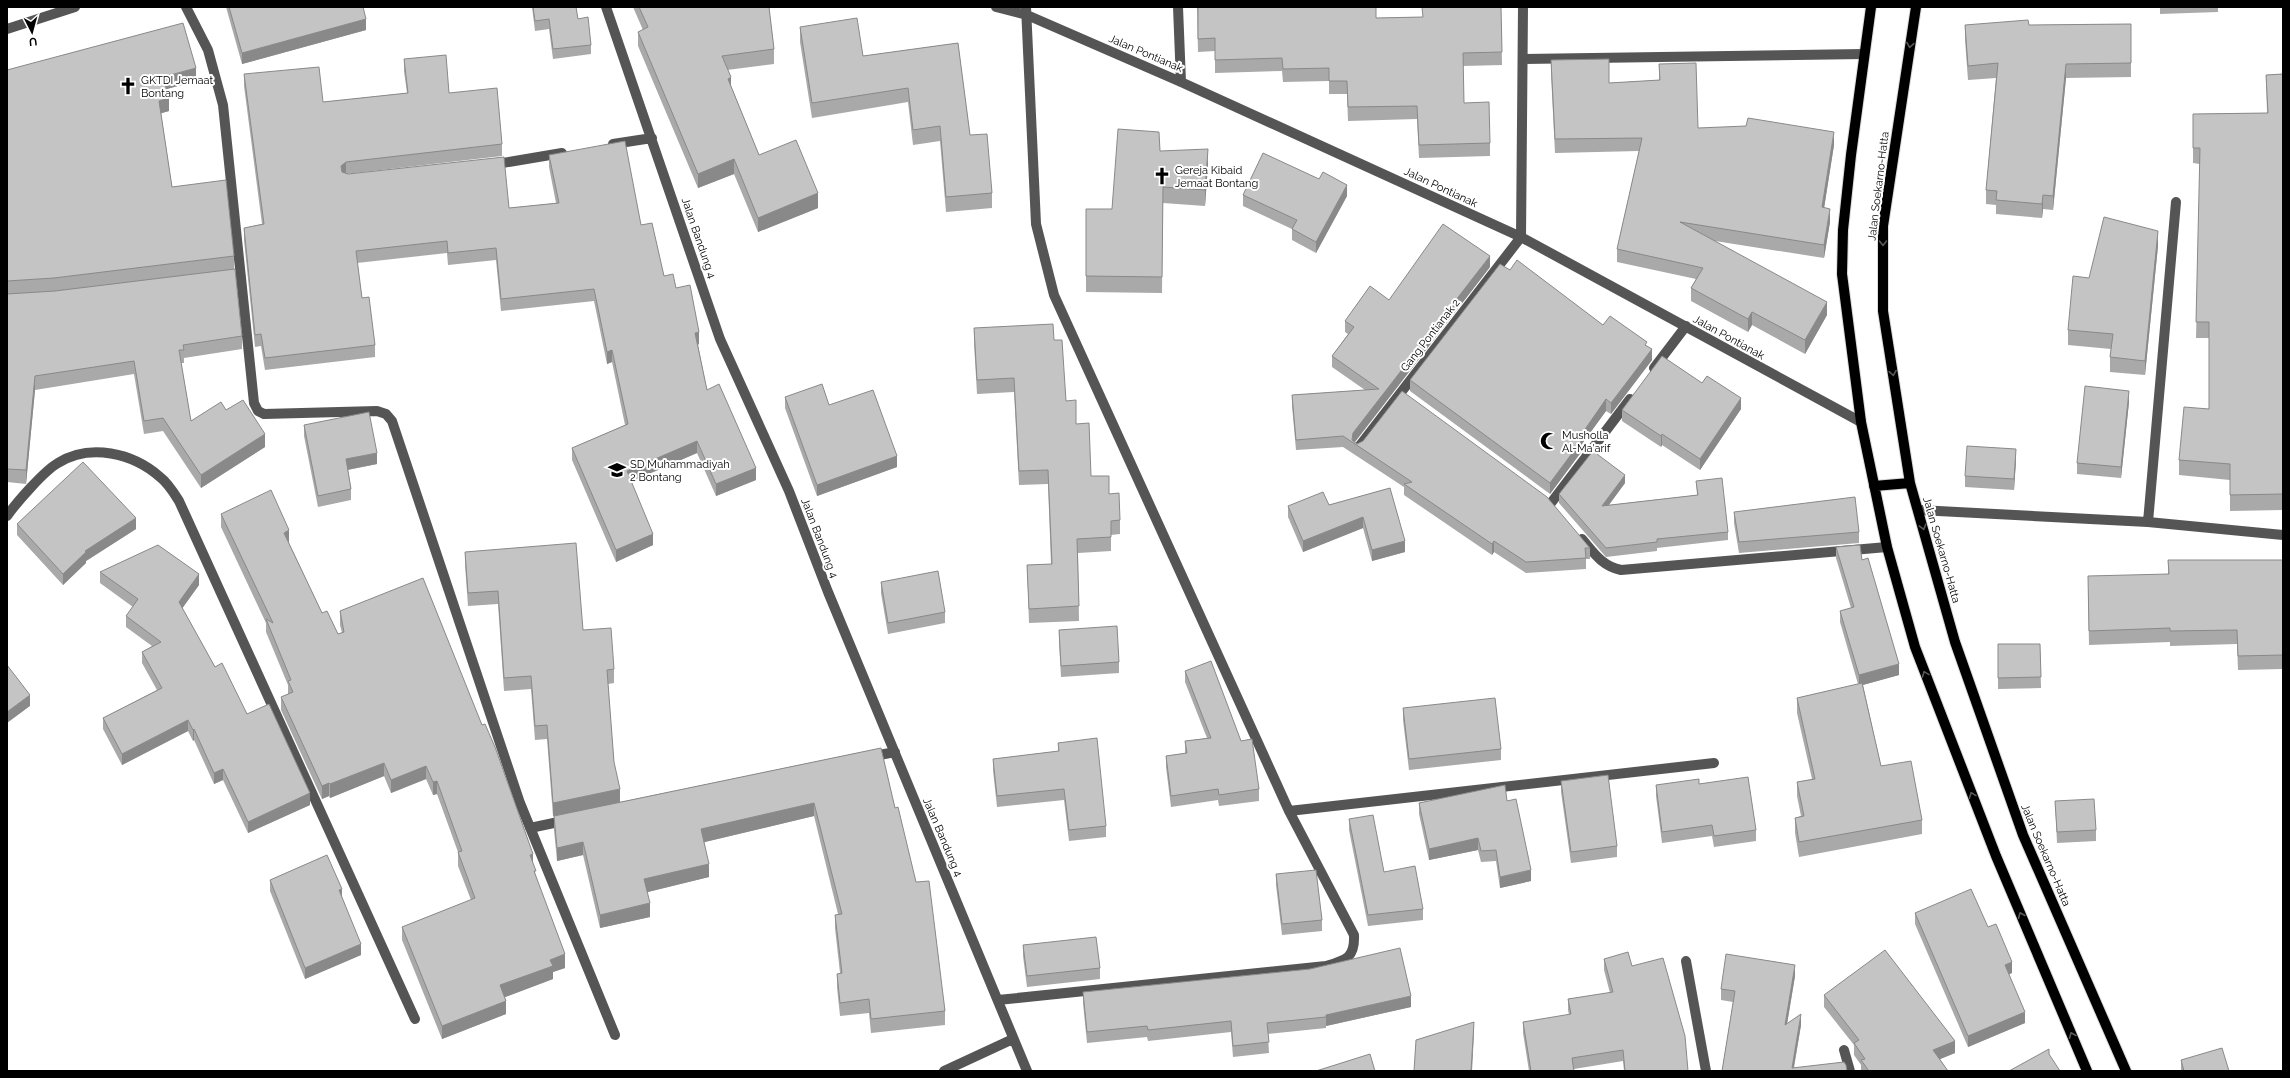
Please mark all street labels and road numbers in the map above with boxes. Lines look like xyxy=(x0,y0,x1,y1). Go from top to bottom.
street label: Jalan Pontianak xyxy=(1107,32,1185,75)
street label: Jalan Soekarno-Hatta xyxy=(1865,131,1892,241)
street label: Jalan Pontianak xyxy=(1402,165,1480,210)
street label: Jalan Bandung 4 xyxy=(679,196,718,280)
street label: Gang Pontianak 2 xyxy=(1398,296,1463,374)
street label: Jalan Pontianak xyxy=(1691,313,1767,362)
street label: Jalan Bandung 4 xyxy=(798,496,841,580)
street label: Jalan Soekarno-Hatta xyxy=(1920,496,1963,605)
street label: Jalan Bandung 4 xyxy=(920,796,965,879)
street label: Jalan Soekarno-Hatta xyxy=(2018,802,2073,908)

